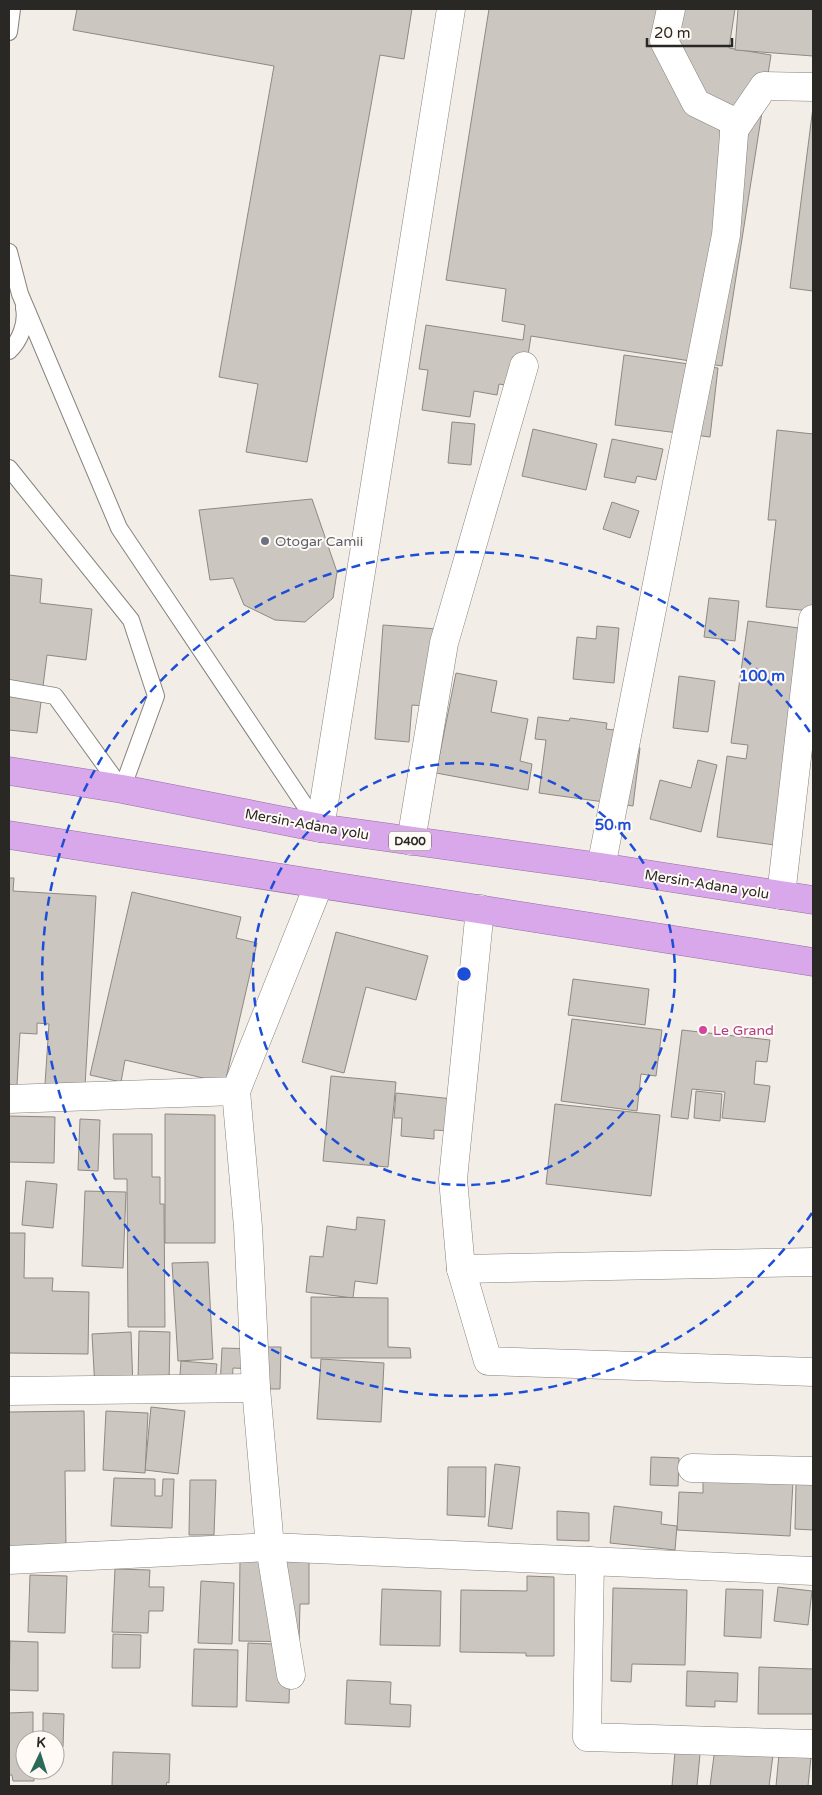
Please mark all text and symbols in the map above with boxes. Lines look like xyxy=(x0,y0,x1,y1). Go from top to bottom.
scale bar xyxy=(647,15,732,47)
text: 20 m xyxy=(654,24,691,42)
place label: Otogar Camii xyxy=(275,533,363,550)
marker: Otogar Camii xyxy=(259,535,271,547)
text: 100 m xyxy=(739,667,785,685)
street label: Mersin-Adana yolu xyxy=(243,805,370,844)
text: 50 m xyxy=(595,816,631,834)
road number: D400 xyxy=(389,831,431,850)
street label: Mersin-Adana yolu xyxy=(643,866,770,903)
centre of rings xyxy=(455,965,473,983)
place label: Le Grand xyxy=(713,1022,774,1039)
marker: Le Grand xyxy=(697,1024,709,1036)
north arrow xyxy=(15,1730,65,1780)
text: K xyxy=(36,1734,47,1751)

